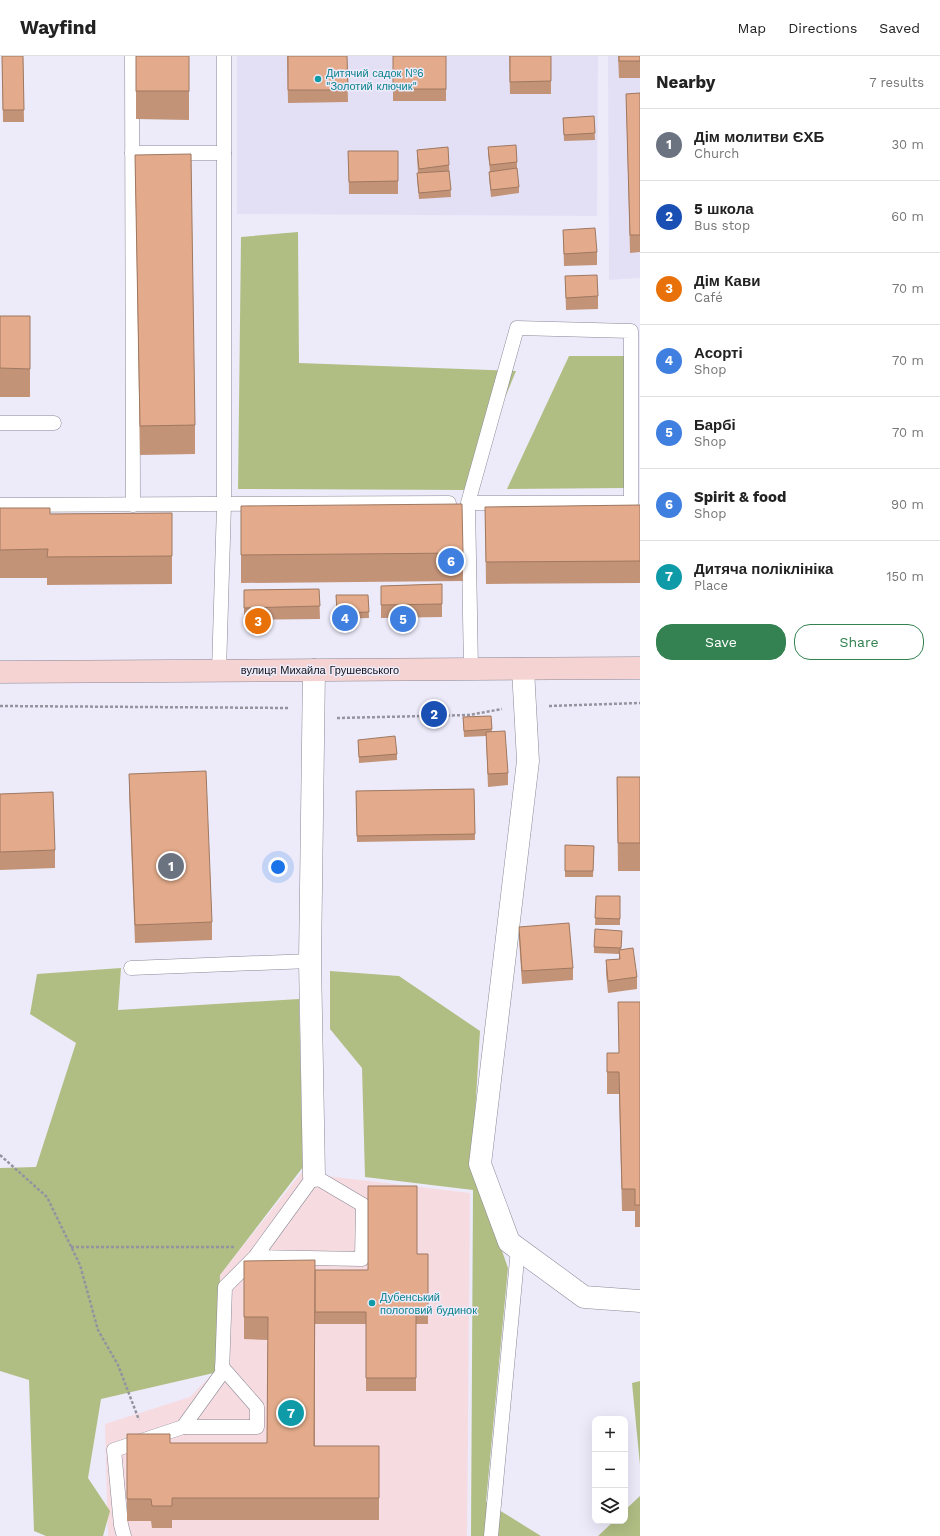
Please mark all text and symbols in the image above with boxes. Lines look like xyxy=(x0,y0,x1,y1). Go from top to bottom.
text: Wayfind xyxy=(20,16,96,39)
text: Map xyxy=(738,20,766,36)
text: Directions xyxy=(788,20,857,36)
text: Saved xyxy=(879,20,920,36)
place label: Дитячий садок №6 "Золотий ключик" xyxy=(326,67,424,93)
text: Nearby xyxy=(656,72,715,92)
marker: Дитячий садок №6 "Золотий ключик" xyxy=(313,74,323,84)
text: 7 results xyxy=(869,75,924,90)
text: Дім молитви ЄХБ xyxy=(694,128,824,146)
text: 1 xyxy=(666,137,672,152)
text: 30 m xyxy=(892,137,924,152)
text: Church xyxy=(694,146,739,161)
text: 5 школа xyxy=(694,200,754,218)
text: 2 xyxy=(665,209,673,224)
text: 60 m xyxy=(891,209,924,224)
text: Bus stop xyxy=(694,218,750,233)
text: Дім Кави xyxy=(694,272,760,290)
text: 3 xyxy=(665,281,673,296)
text: 70 m xyxy=(892,281,924,296)
text: Café xyxy=(694,290,723,305)
text: Асорті xyxy=(694,344,743,362)
text: 4 xyxy=(665,353,673,368)
text: 70 m xyxy=(892,353,924,368)
text: Shop xyxy=(694,362,726,377)
text: Барбі xyxy=(694,416,736,434)
text: 5 xyxy=(665,425,673,440)
text: 70 m xyxy=(892,425,924,440)
text: Shop xyxy=(694,434,726,449)
text: Spirit & food xyxy=(694,488,786,506)
text: 6 xyxy=(665,497,673,512)
text: 90 m xyxy=(891,497,924,512)
text: Shop xyxy=(694,506,726,521)
pin: 6 xyxy=(438,546,464,576)
text: Дитяча поліклініка xyxy=(694,560,833,578)
text: 7 xyxy=(665,569,673,584)
text: 150 m xyxy=(886,569,924,584)
text: Place xyxy=(694,578,728,593)
pin: 4 xyxy=(332,603,358,633)
pin: 5 xyxy=(390,604,416,634)
pin: 3 xyxy=(245,606,271,636)
button: Save xyxy=(656,624,786,660)
button: Share xyxy=(794,624,924,660)
street label: вулиця Михайла Грушевського xyxy=(241,664,399,677)
pin: 2 xyxy=(421,699,447,729)
pin: 1 xyxy=(158,851,184,881)
your location xyxy=(268,857,288,877)
place label: Дубенський пологовий будинок xyxy=(380,1291,477,1317)
marker: Дубенський пологовий будинок xyxy=(367,1298,377,1308)
pin: 7 xyxy=(278,1398,304,1428)
map controls xyxy=(592,1416,628,1524)
button: + xyxy=(592,1416,628,1452)
button: − xyxy=(592,1452,628,1488)
button: layers xyxy=(592,1488,628,1524)

